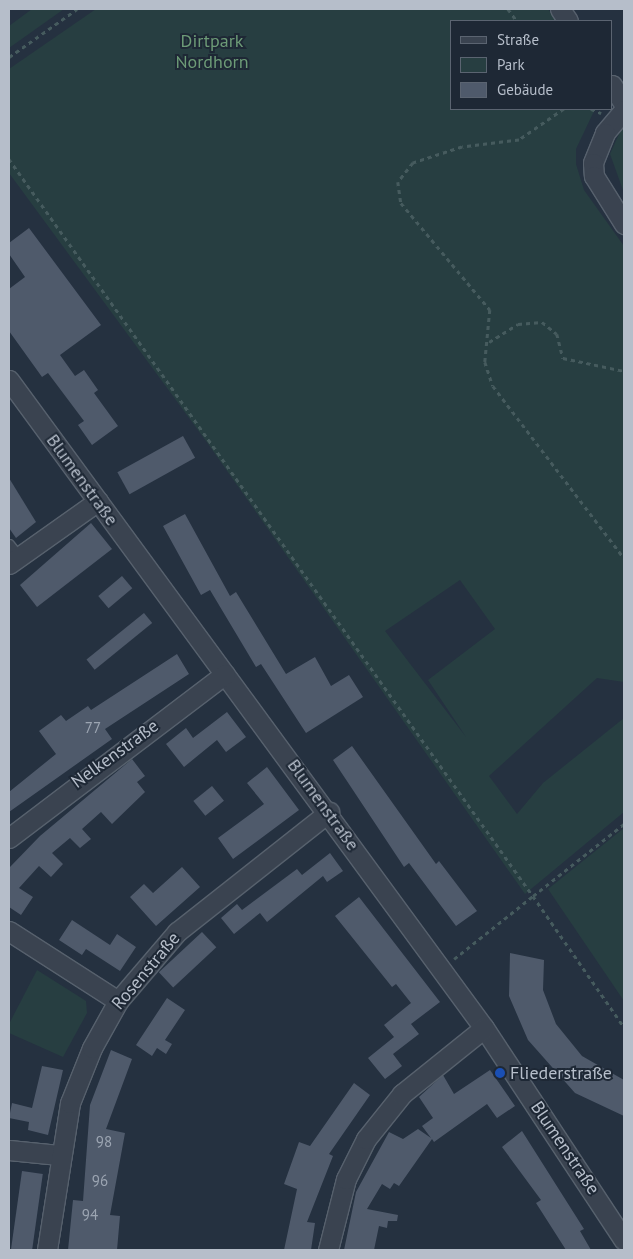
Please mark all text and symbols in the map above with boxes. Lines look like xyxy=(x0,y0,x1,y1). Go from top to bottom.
legend xyxy=(450,20,613,110)
text: Straße xyxy=(497,30,539,49)
park label: Dirtpark Nordhorn xyxy=(175,31,249,74)
text: Park xyxy=(497,55,525,74)
text: Gebäude xyxy=(497,80,553,99)
street label: Blumenstraße xyxy=(42,430,122,530)
street label: Nelkenstraße xyxy=(67,715,163,793)
house number: 77 xyxy=(85,719,101,737)
street label: Blumenstraße xyxy=(283,755,363,855)
street label: Rosenstraße xyxy=(107,928,185,1014)
place label: Fliederstraße xyxy=(510,1062,612,1084)
marker: Fliederstraße xyxy=(494,1067,506,1079)
street label: Blumenstraße xyxy=(526,1097,604,1199)
house number: 98 xyxy=(96,1133,112,1151)
house number: 96 xyxy=(92,1172,108,1190)
house number: 94 xyxy=(82,1206,98,1224)

